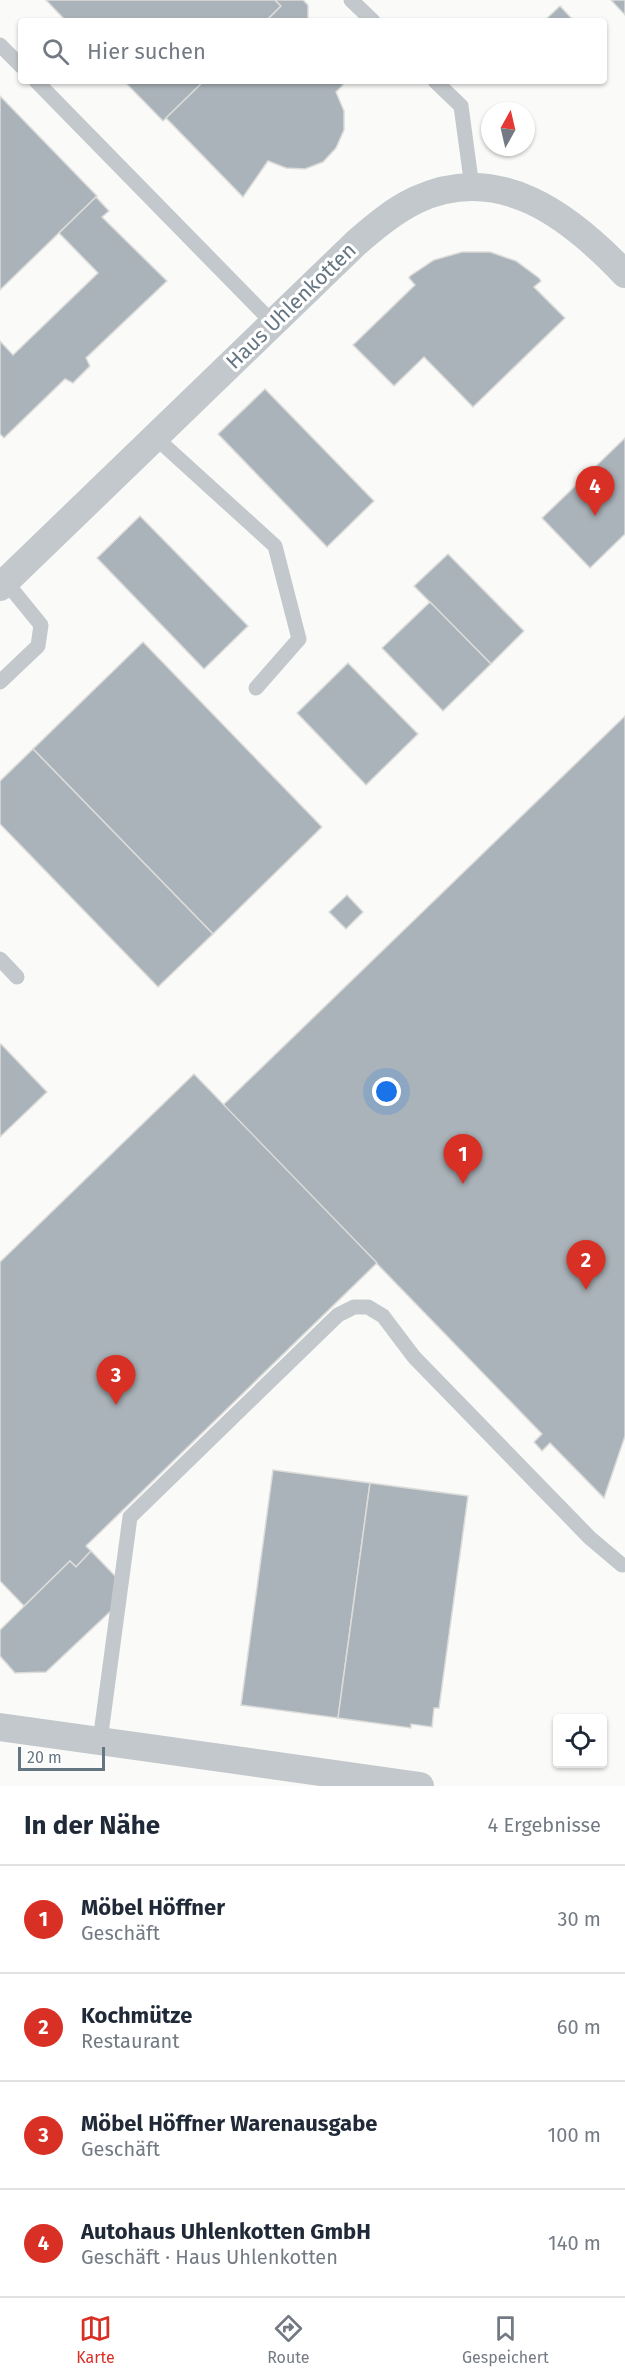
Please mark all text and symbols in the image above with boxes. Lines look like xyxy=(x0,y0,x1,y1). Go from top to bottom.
search box xyxy=(18,18,607,84)
icon: search xyxy=(39,35,72,68)
text: Hier suchen xyxy=(87,38,206,65)
north arrow xyxy=(481,102,535,156)
street label: Haus Uhlenkotten xyxy=(221,237,361,375)
pin: 4 xyxy=(576,466,614,516)
your location xyxy=(372,1077,401,1106)
pin: 1 xyxy=(444,1134,482,1184)
pin: 2 xyxy=(566,1240,606,1290)
pin: 3 xyxy=(96,1356,136,1405)
map controls xyxy=(553,1714,607,1768)
button: locate xyxy=(553,1714,607,1768)
scale bar xyxy=(18,1744,105,1772)
text: 20 m xyxy=(27,1748,62,1767)
text: In der Nähe xyxy=(24,1810,160,1841)
text: 4 Ergebnisse xyxy=(488,1813,601,1837)
text: Möbel Höffner xyxy=(81,1894,225,1921)
text: 1 xyxy=(39,1907,48,1931)
text: 30 m xyxy=(557,1907,601,1931)
text: Geschäft xyxy=(81,1921,160,1945)
text: Kochmütze xyxy=(81,2002,192,2029)
text: 2 xyxy=(38,2015,49,2039)
text: 60 m xyxy=(557,2015,601,2039)
text: Restaurant xyxy=(81,2029,179,2053)
text: Möbel Höffner Warenausgabe xyxy=(81,2110,377,2137)
text: 3 xyxy=(38,2123,49,2147)
text: 100 m xyxy=(548,2123,601,2147)
text: Geschäft xyxy=(81,2137,160,2161)
text: Autohaus Uhlenkotten GmbH xyxy=(81,2218,371,2245)
text: 4 xyxy=(38,2231,49,2255)
text: 140 m xyxy=(548,2231,601,2255)
text: Geschäft · Haus Uhlenkotten xyxy=(81,2245,338,2269)
tab: Karte xyxy=(76,2312,115,2367)
tab: Route xyxy=(267,2312,310,2367)
tab: Gespeichert xyxy=(462,2312,549,2367)

